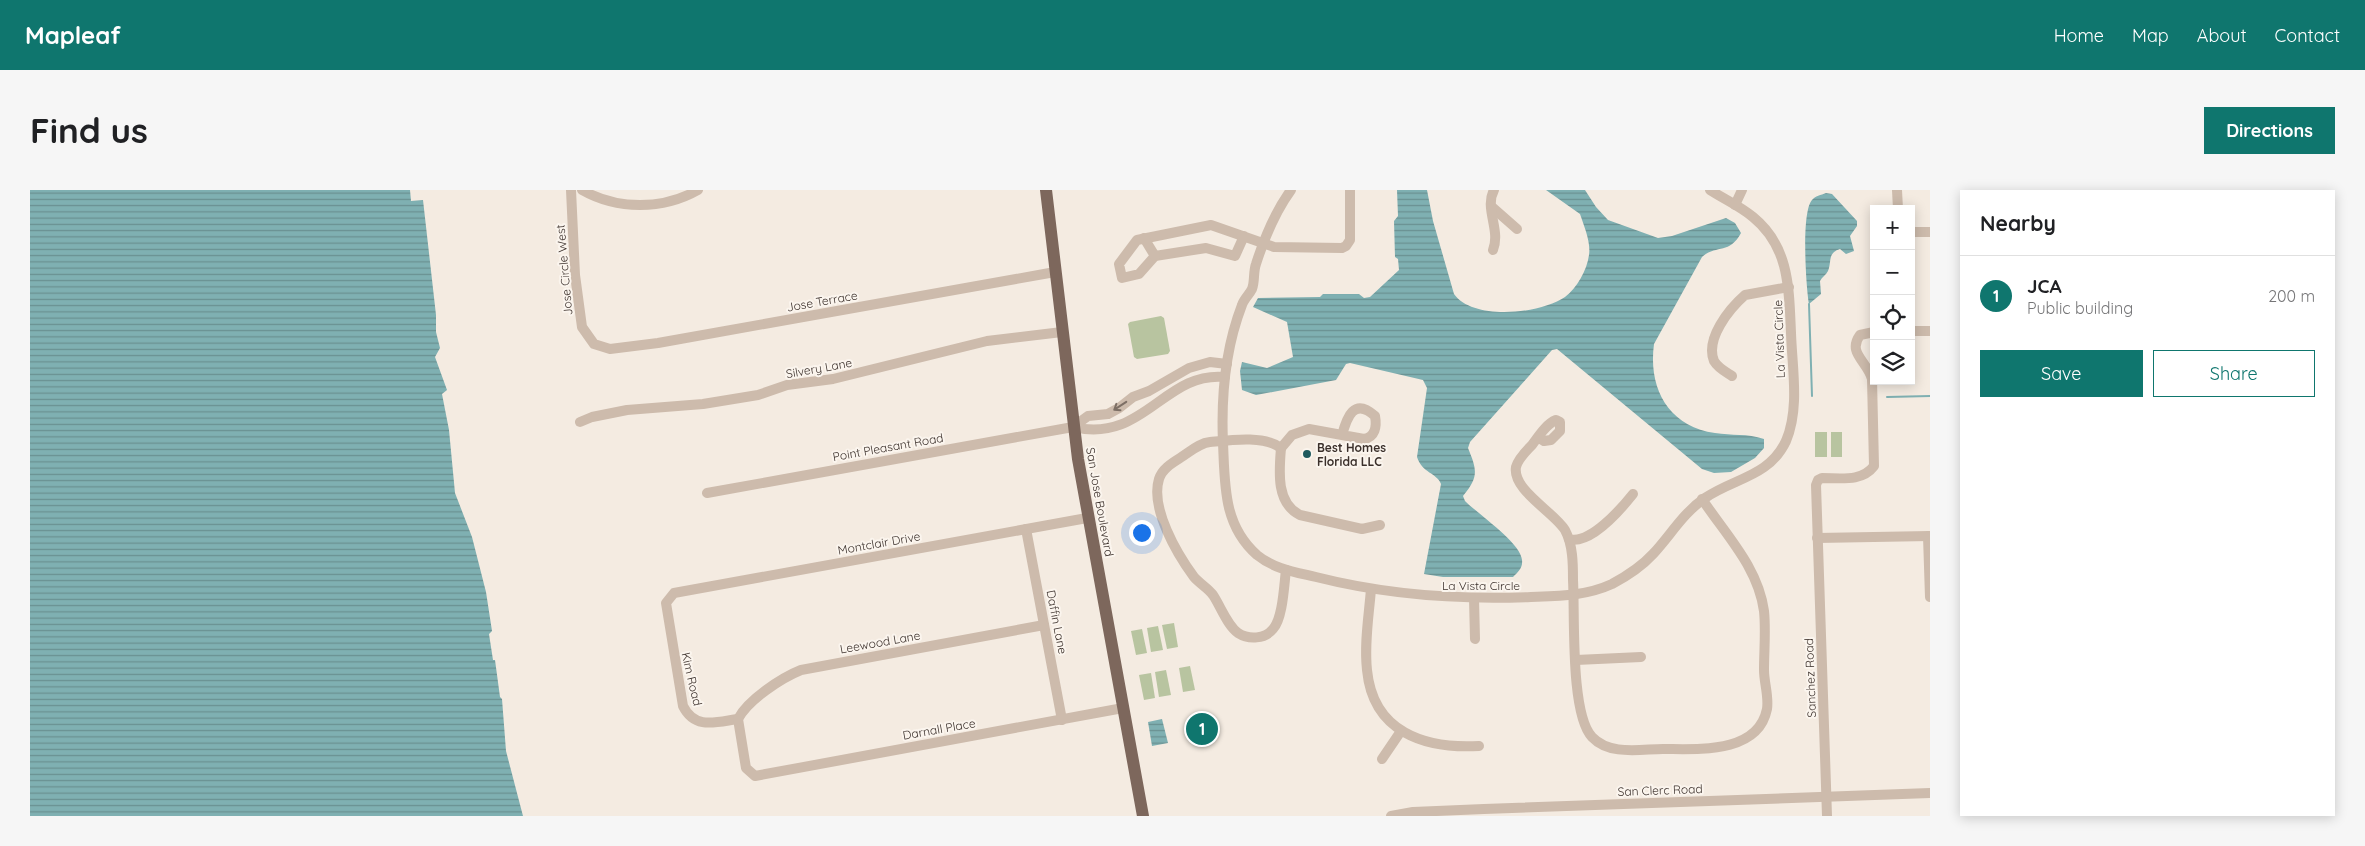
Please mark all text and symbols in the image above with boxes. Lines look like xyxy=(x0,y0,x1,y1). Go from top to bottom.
text: Mapleaf xyxy=(25,20,121,50)
text: Home xyxy=(2054,24,2104,47)
text: Map xyxy=(2132,24,2169,47)
text: About xyxy=(2197,24,2247,47)
text: Contact xyxy=(2275,24,2340,47)
button: Directions xyxy=(2204,107,2335,154)
text: Find us xyxy=(30,108,148,152)
map controls xyxy=(1870,205,1915,385)
button: + xyxy=(1870,205,1915,250)
text: Nearby xyxy=(1980,210,2056,236)
street label: Jose Circle West xyxy=(553,224,575,316)
button: − xyxy=(1870,250,1915,295)
text: JCA xyxy=(2027,274,2062,298)
text: 1 xyxy=(1993,286,1999,306)
text: 200 m xyxy=(2268,286,2315,306)
street label: Jose Terrace xyxy=(785,287,859,315)
button: locate xyxy=(1870,295,1915,340)
text: Public building xyxy=(2027,298,2133,318)
street label: La Vista Circle xyxy=(1770,299,1788,378)
button: layers xyxy=(1870,340,1915,385)
button: Save xyxy=(1980,350,2143,397)
button: Share xyxy=(2153,350,2315,397)
street label: Silvery Lane xyxy=(785,355,853,381)
one-way arrow xyxy=(1113,401,1127,412)
street label: Point Pleasant Road xyxy=(832,430,944,464)
place label: Best Homes Florida LLC xyxy=(1317,440,1386,469)
street label: San Jose Boulevard xyxy=(1083,446,1117,558)
marker: Best Homes Florida LLC xyxy=(1301,448,1313,460)
your location xyxy=(1129,520,1155,546)
street label: Montclair Drive xyxy=(836,528,922,558)
street label: La Vista Circle xyxy=(1442,578,1520,593)
street label: Daffin Lane xyxy=(1043,589,1071,655)
street label: Leewood Lane xyxy=(839,628,922,656)
street label: Sanchez Road xyxy=(1801,638,1819,718)
street label: Kim Road xyxy=(679,651,705,707)
pin: 1 xyxy=(1186,710,1218,748)
street label: Darnall Place xyxy=(901,715,977,743)
street label: San Clerc Road xyxy=(1617,781,1703,799)

